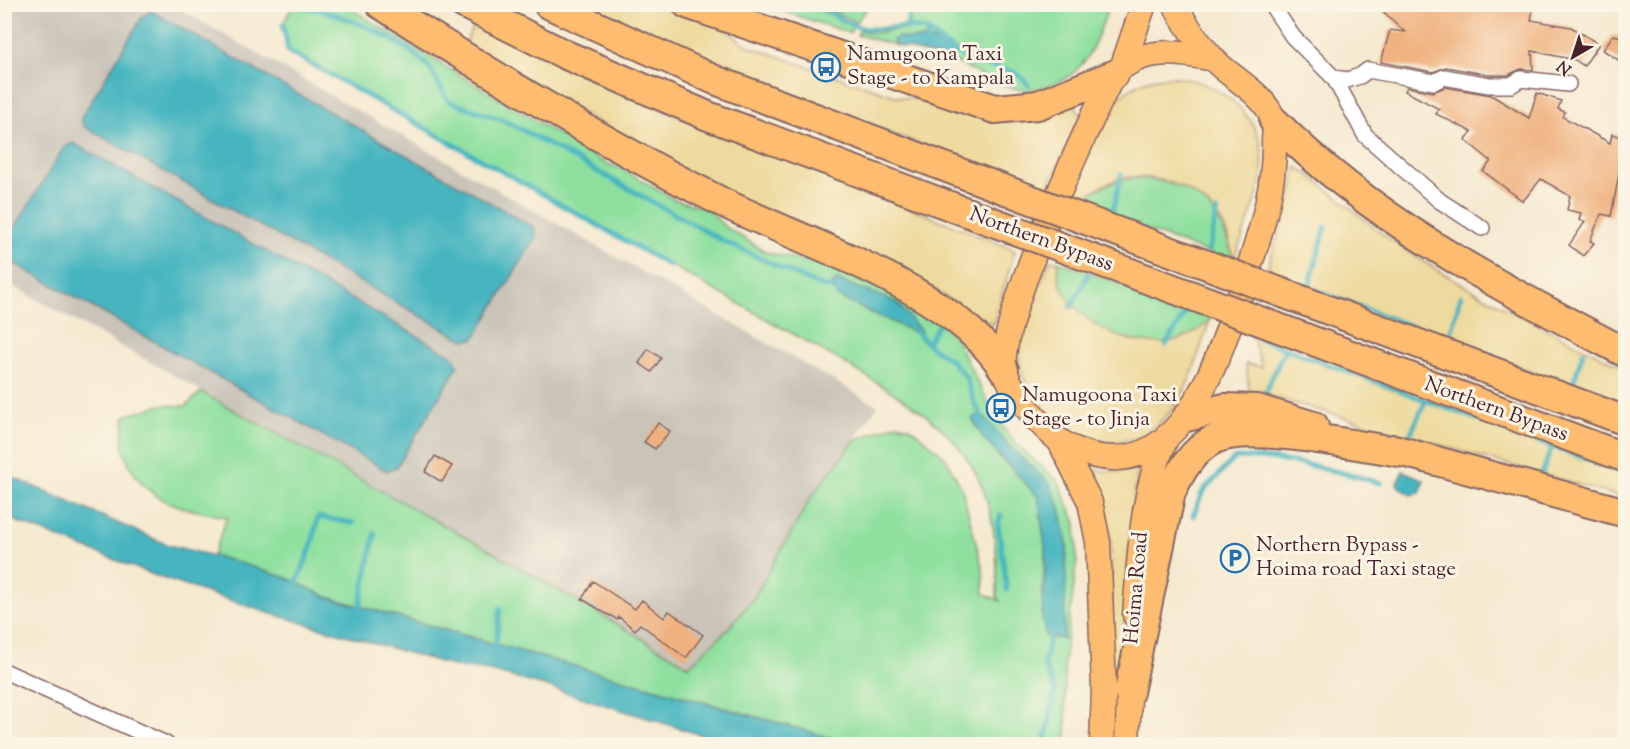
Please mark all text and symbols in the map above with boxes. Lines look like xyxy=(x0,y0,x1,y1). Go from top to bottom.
north arrow xyxy=(1543,27,1603,87)
place label: Namugoona Taxi Stage - to Kampala xyxy=(847,40,1014,94)
bus stop icon: Namugoona Taxi Stage - to Kampala xyxy=(810,51,842,83)
text: N xyxy=(1553,54,1577,80)
street label: Northern Bypass xyxy=(965,200,1117,280)
street label: Northern Bypass xyxy=(1420,370,1572,450)
place label: Namugoona Taxi Stage - to Jinja xyxy=(1022,381,1177,435)
bus stop icon: Namugoona Taxi Stage - to Jinja xyxy=(985,392,1017,424)
street label: Hoima Road xyxy=(1117,530,1157,645)
place label: Northern Bypass - Hoima road Taxi stage xyxy=(1256,531,1456,585)
parking icon: Northern Bypass - Hoima road Taxi stage xyxy=(1219,542,1251,574)

